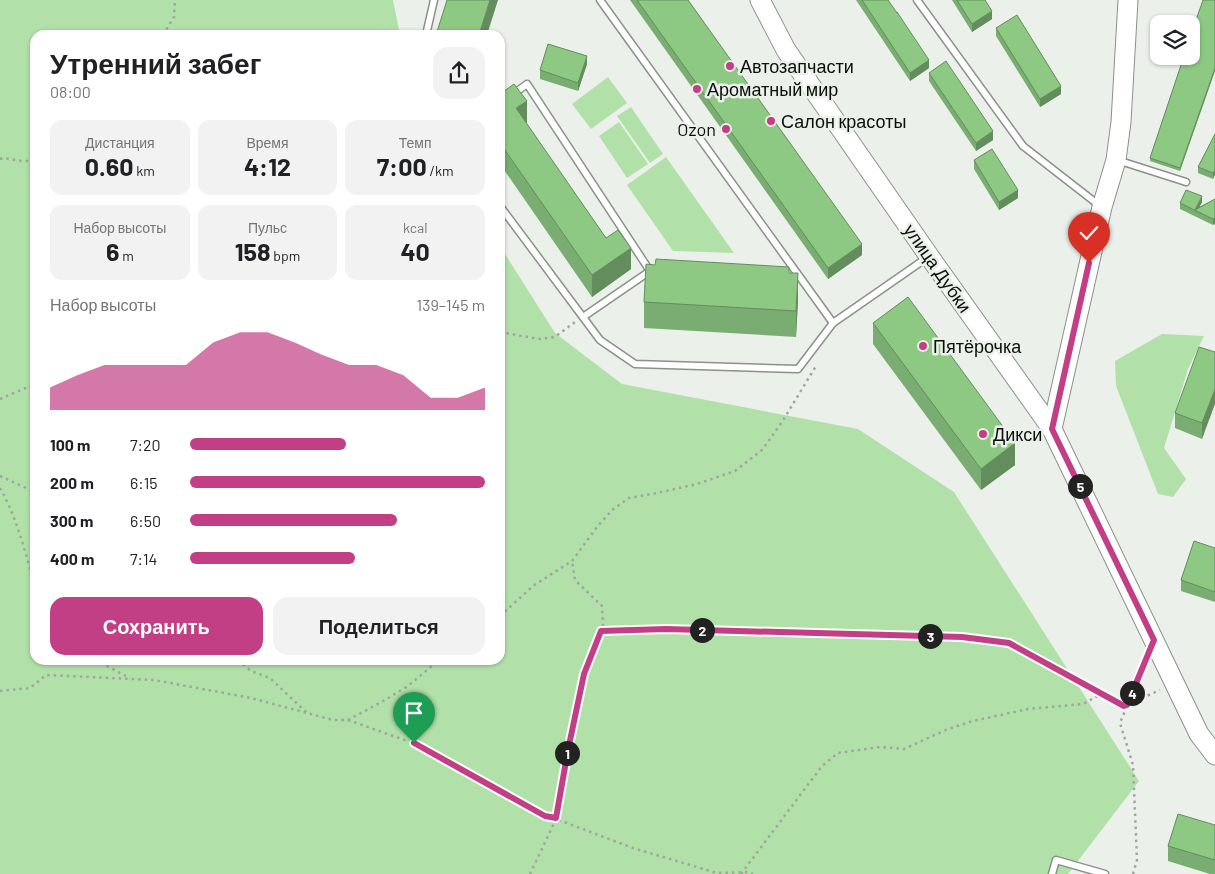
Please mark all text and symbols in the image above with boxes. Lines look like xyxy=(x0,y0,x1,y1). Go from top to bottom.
map controls xyxy=(1150,15,1200,65)
button: layers xyxy=(1150,15,1200,65)
text: Утренний забег xyxy=(50,46,261,80)
button: share xyxy=(433,47,485,99)
place label: Автозапчасти xyxy=(740,55,854,77)
marker: Автозапчасти xyxy=(724,60,736,72)
place label: Ароматный мир xyxy=(707,78,838,100)
text: 08:00 xyxy=(50,82,91,101)
marker: Ароматный мир xyxy=(691,83,703,95)
place label: Салон красоты xyxy=(781,110,906,132)
marker: Салон красоты xyxy=(765,115,777,127)
place label: Ozon xyxy=(677,118,716,140)
marker: Ozon xyxy=(720,123,732,135)
text: Дистанция xyxy=(85,134,155,151)
text: Время xyxy=(246,134,289,151)
text: Темп xyxy=(399,134,432,151)
text: 0.60 xyxy=(85,151,133,181)
text: 4:12 xyxy=(244,151,291,181)
text: 7:00 xyxy=(377,151,427,181)
text: km xyxy=(133,162,155,179)
text: /km xyxy=(427,162,454,179)
pin xyxy=(1068,212,1110,263)
text: Набор высоты xyxy=(73,219,166,236)
text: Пульс xyxy=(248,219,287,236)
text: kcal xyxy=(403,219,427,236)
street label: улица Дубки xyxy=(899,219,977,317)
icon: check xyxy=(1075,219,1103,247)
text: 6 xyxy=(106,236,119,266)
text: 158 xyxy=(235,236,271,266)
text: 40 xyxy=(400,236,430,266)
text: m xyxy=(119,247,134,264)
text: bpm xyxy=(271,247,300,264)
text: Набор высоты xyxy=(50,295,156,314)
text: 139–145 m xyxy=(417,295,485,314)
place label: Пятёрочка xyxy=(933,335,1022,357)
marker: Пятёрочка xyxy=(917,340,929,352)
place label: Дикси xyxy=(993,423,1042,445)
marker: Дикси xyxy=(977,428,989,440)
text: 100 m xyxy=(50,435,90,454)
text: 7:20 xyxy=(130,435,161,454)
text: 200 m xyxy=(50,473,94,492)
text: 6:15 xyxy=(130,473,158,492)
pin: 5 xyxy=(1068,474,1092,498)
text: 5 xyxy=(1077,478,1084,495)
text: 300 m xyxy=(50,511,93,530)
text: 6:50 xyxy=(130,511,161,530)
text: 400 m xyxy=(50,549,94,568)
text: 7:14 xyxy=(130,549,157,568)
button: Сохранить xyxy=(50,597,263,655)
button: Поделиться xyxy=(273,597,485,655)
pin: 2 xyxy=(690,618,714,642)
text: 2 xyxy=(699,622,706,639)
pin: 3 xyxy=(918,624,942,648)
text: 3 xyxy=(927,628,934,645)
pin: 4 xyxy=(1120,680,1144,706)
text: 4 xyxy=(1128,685,1137,702)
pin xyxy=(393,692,435,743)
icon: arrive xyxy=(400,699,428,727)
pin: 1 xyxy=(554,740,580,766)
text: 1 xyxy=(565,745,570,762)

